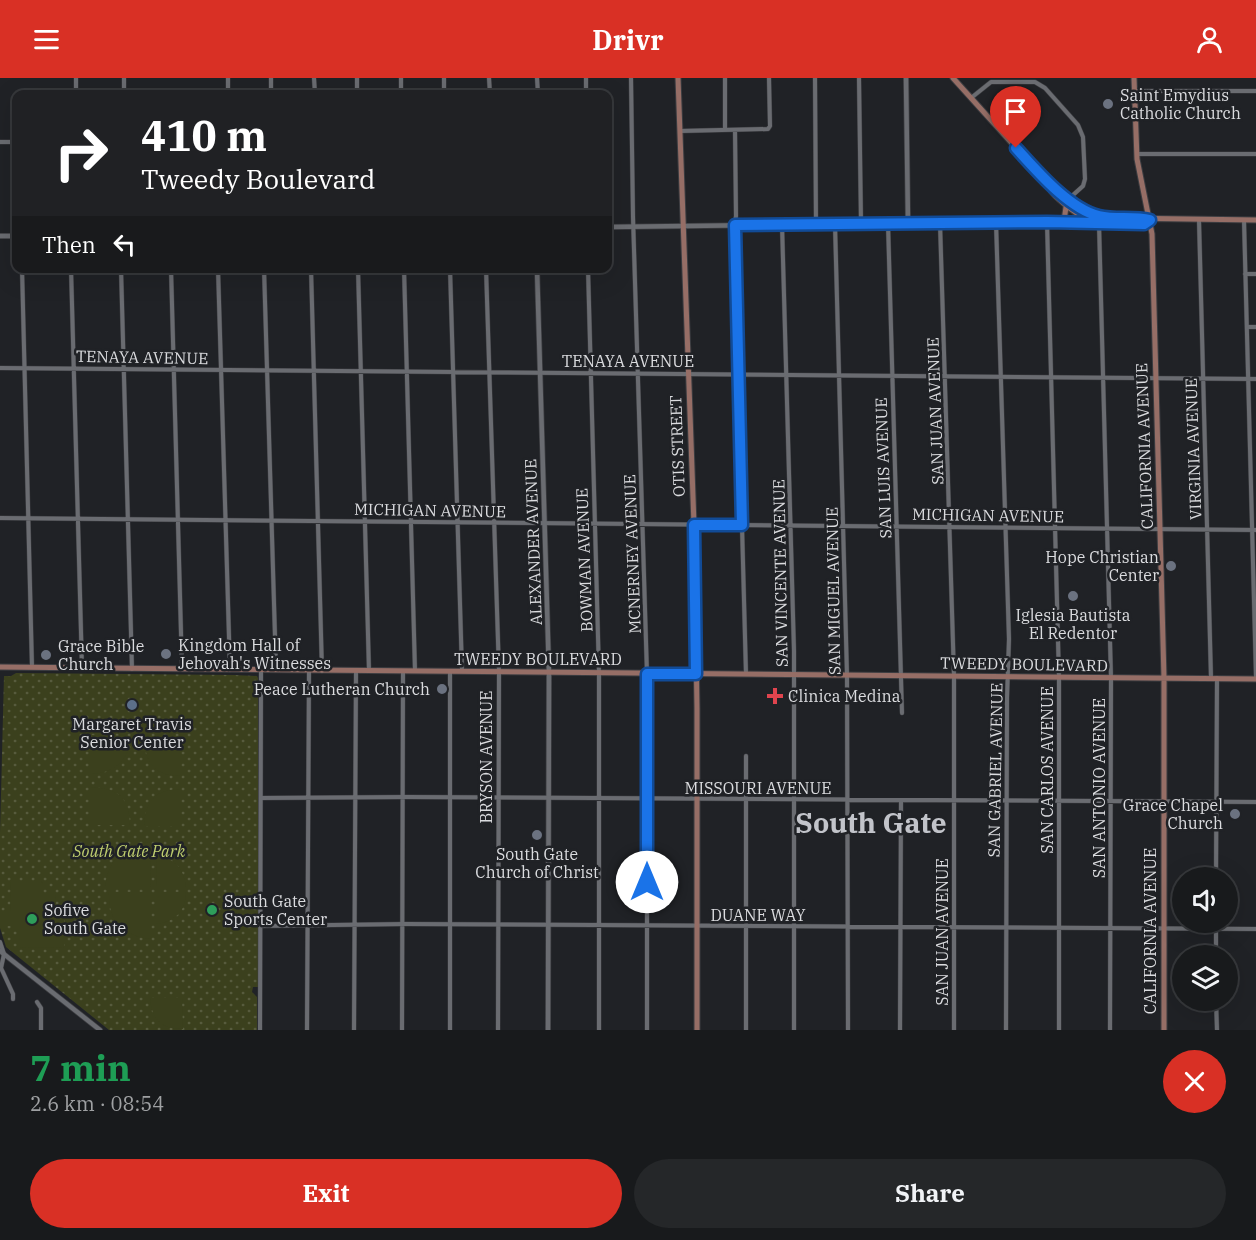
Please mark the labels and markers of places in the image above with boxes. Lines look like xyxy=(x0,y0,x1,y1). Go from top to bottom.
place label: Saint Emydius Catholic Church xyxy=(1120,85,1241,123)
pin xyxy=(990,86,1041,148)
marker: Saint Emydius Catholic Church xyxy=(1101,97,1115,111)
place label: Hope Christian Center xyxy=(1045,547,1159,585)
marker: Hope Christian Center xyxy=(1164,559,1178,573)
marker: Iglesia Bautista El Redentor xyxy=(1066,589,1080,603)
place label: Iglesia Bautista El Redentor xyxy=(1016,605,1131,643)
place label: Kingdom Hall of Jehovah's Witnesses xyxy=(178,635,331,673)
place label: Grace Bible Church xyxy=(58,636,144,674)
marker: Kingdom Hall of Jehovah's Witnesses xyxy=(159,647,173,661)
marker: Grace Bible Church xyxy=(39,648,53,662)
place label: Peace Lutheran Church xyxy=(254,679,430,699)
marker: Peace Lutheran Church xyxy=(435,682,449,696)
place label: Clinica Medina xyxy=(788,686,901,706)
marker: Clinica Medina xyxy=(766,687,784,705)
marker: Margaret Travis Senior Center xyxy=(125,698,139,712)
place label: Margaret Travis Senior Center xyxy=(72,714,192,752)
place label: Grace Chapel Church xyxy=(1123,795,1223,833)
marker: Grace Chapel Church xyxy=(1228,807,1242,821)
marker: South Gate Church of Christ xyxy=(530,828,544,842)
place label: South Gate Church of Christ xyxy=(475,844,599,882)
place label: South Gate Sports Center xyxy=(224,891,327,929)
place label: Sofive South Gate xyxy=(44,900,126,938)
marker: South Gate Sports Center xyxy=(205,903,219,917)
marker: Sofive South Gate xyxy=(25,912,39,926)

